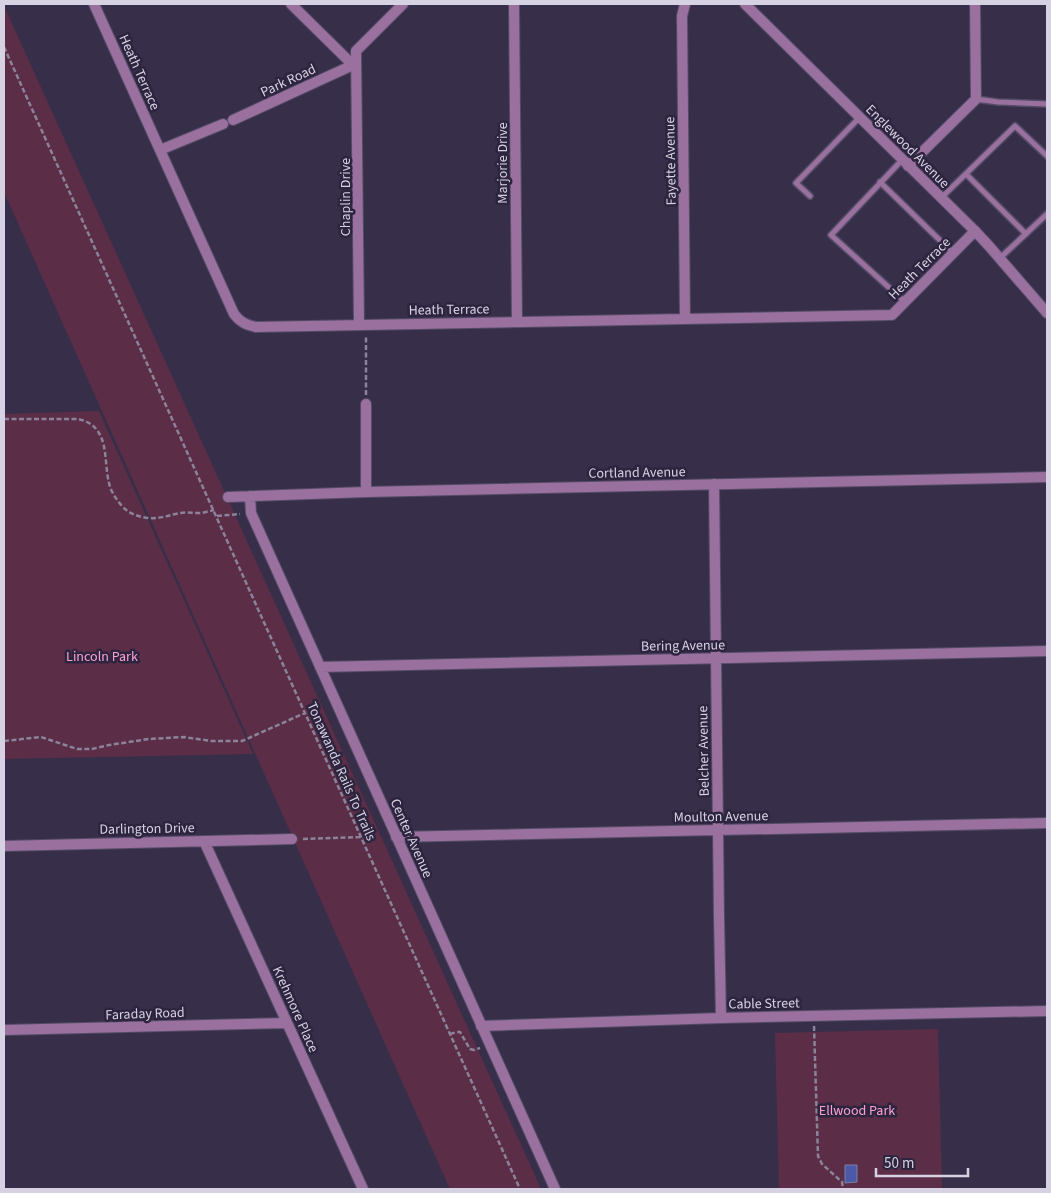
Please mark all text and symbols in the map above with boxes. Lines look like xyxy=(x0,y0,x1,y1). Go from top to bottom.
street label: Heath Terrace xyxy=(114,31,165,113)
street label: Park Road xyxy=(257,59,319,102)
street label: Englewood Avenue xyxy=(861,100,954,193)
street label: Fayette Avenue xyxy=(660,116,682,205)
street label: Marjorie Drive xyxy=(493,122,513,204)
street label: Chaplin Drive xyxy=(336,158,356,236)
street label: Heath Terrace xyxy=(884,233,955,304)
street label: Heath Terrace xyxy=(408,299,490,321)
street label: Cortland Avenue xyxy=(588,462,686,484)
street label: Bering Avenue xyxy=(641,635,725,657)
park label: Lincoln Park xyxy=(66,647,138,667)
street label: Tonawanda Rails To Trails xyxy=(301,699,381,844)
street label: Belcher Avenue xyxy=(693,706,715,796)
street label: Center Avenue xyxy=(385,796,438,881)
street label: Moulton Avenue xyxy=(674,806,769,828)
street label: Darlington Drive xyxy=(99,818,195,840)
street label: Krehmore Place xyxy=(267,963,323,1056)
street label: Cable Street xyxy=(728,993,800,1015)
street label: Faraday Road xyxy=(105,1003,185,1025)
park label: Ellwood Park xyxy=(819,1101,895,1121)
scale bar xyxy=(876,1146,968,1178)
text: 50 m xyxy=(884,1153,914,1174)

